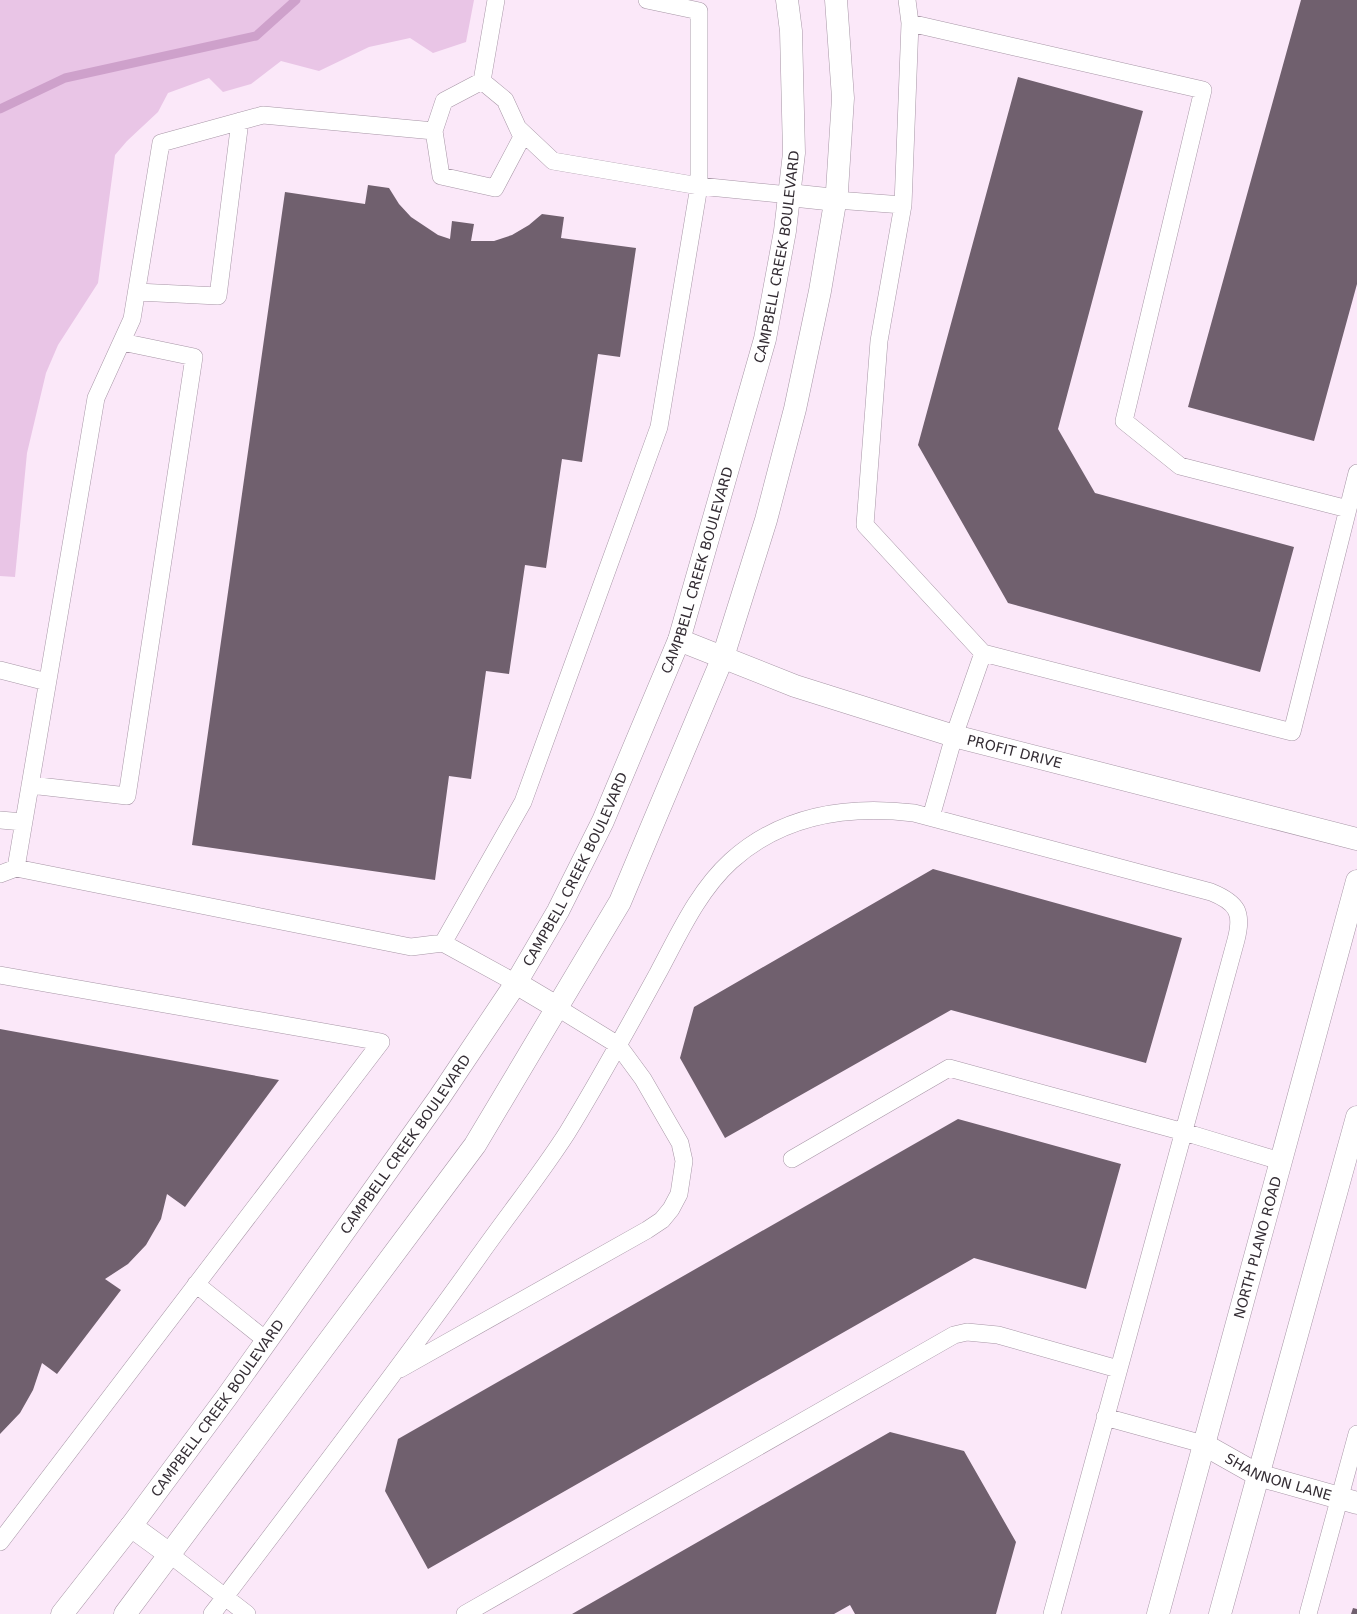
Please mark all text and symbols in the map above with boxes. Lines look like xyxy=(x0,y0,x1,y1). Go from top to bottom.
street label: CAMPBELL CREEK BOULEVARD xyxy=(751,150,802,365)
street label: CAMPBELL CREEK BOULEVARD xyxy=(658,465,736,676)
street label: PROFIT DRIVE xyxy=(965,732,1064,771)
street label: CAMPBELL CREEK BOULEVARD xyxy=(520,770,631,969)
street label: CAMPBELL CREEK BOULEVARD xyxy=(337,1052,474,1237)
street label: NORTH PLANO ROAD xyxy=(1231,1174,1285,1320)
street label: CAMPBELL CREEK BOULEVARD xyxy=(147,1316,287,1500)
street label: SHANNON LANE xyxy=(1222,1450,1334,1503)

